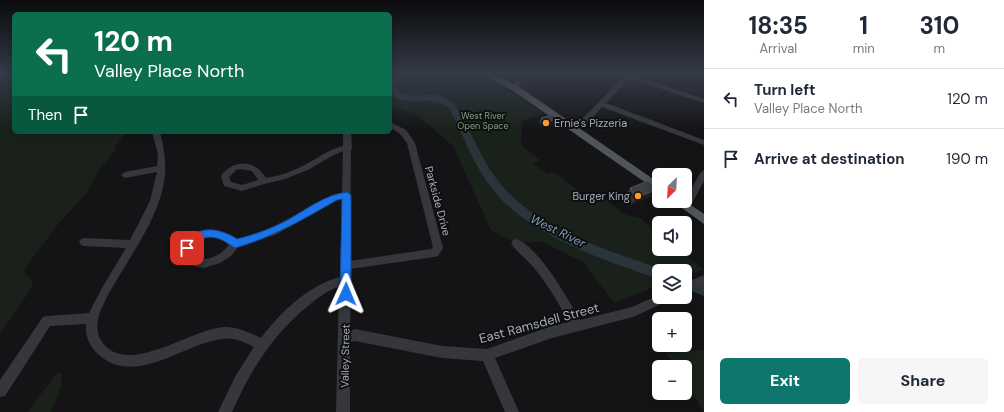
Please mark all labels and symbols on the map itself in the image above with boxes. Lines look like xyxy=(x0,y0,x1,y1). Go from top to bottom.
park label: West River Open Space xyxy=(457,110,509,132)
place label: Ernie's Pizzeria xyxy=(554,116,627,130)
marker: Ernie's Pizzeria xyxy=(541,118,551,128)
street label: Parkside Drive xyxy=(422,165,454,237)
north arrow xyxy=(652,168,692,208)
place label: Burger King xyxy=(572,189,630,203)
marker: Burger King xyxy=(633,191,643,201)
water label: West River xyxy=(528,211,589,251)
pin xyxy=(170,231,204,265)
position arrow xyxy=(325,273,367,315)
street label: East Ramsdell Street xyxy=(477,299,601,347)
street label: Valley Street xyxy=(337,324,353,388)

